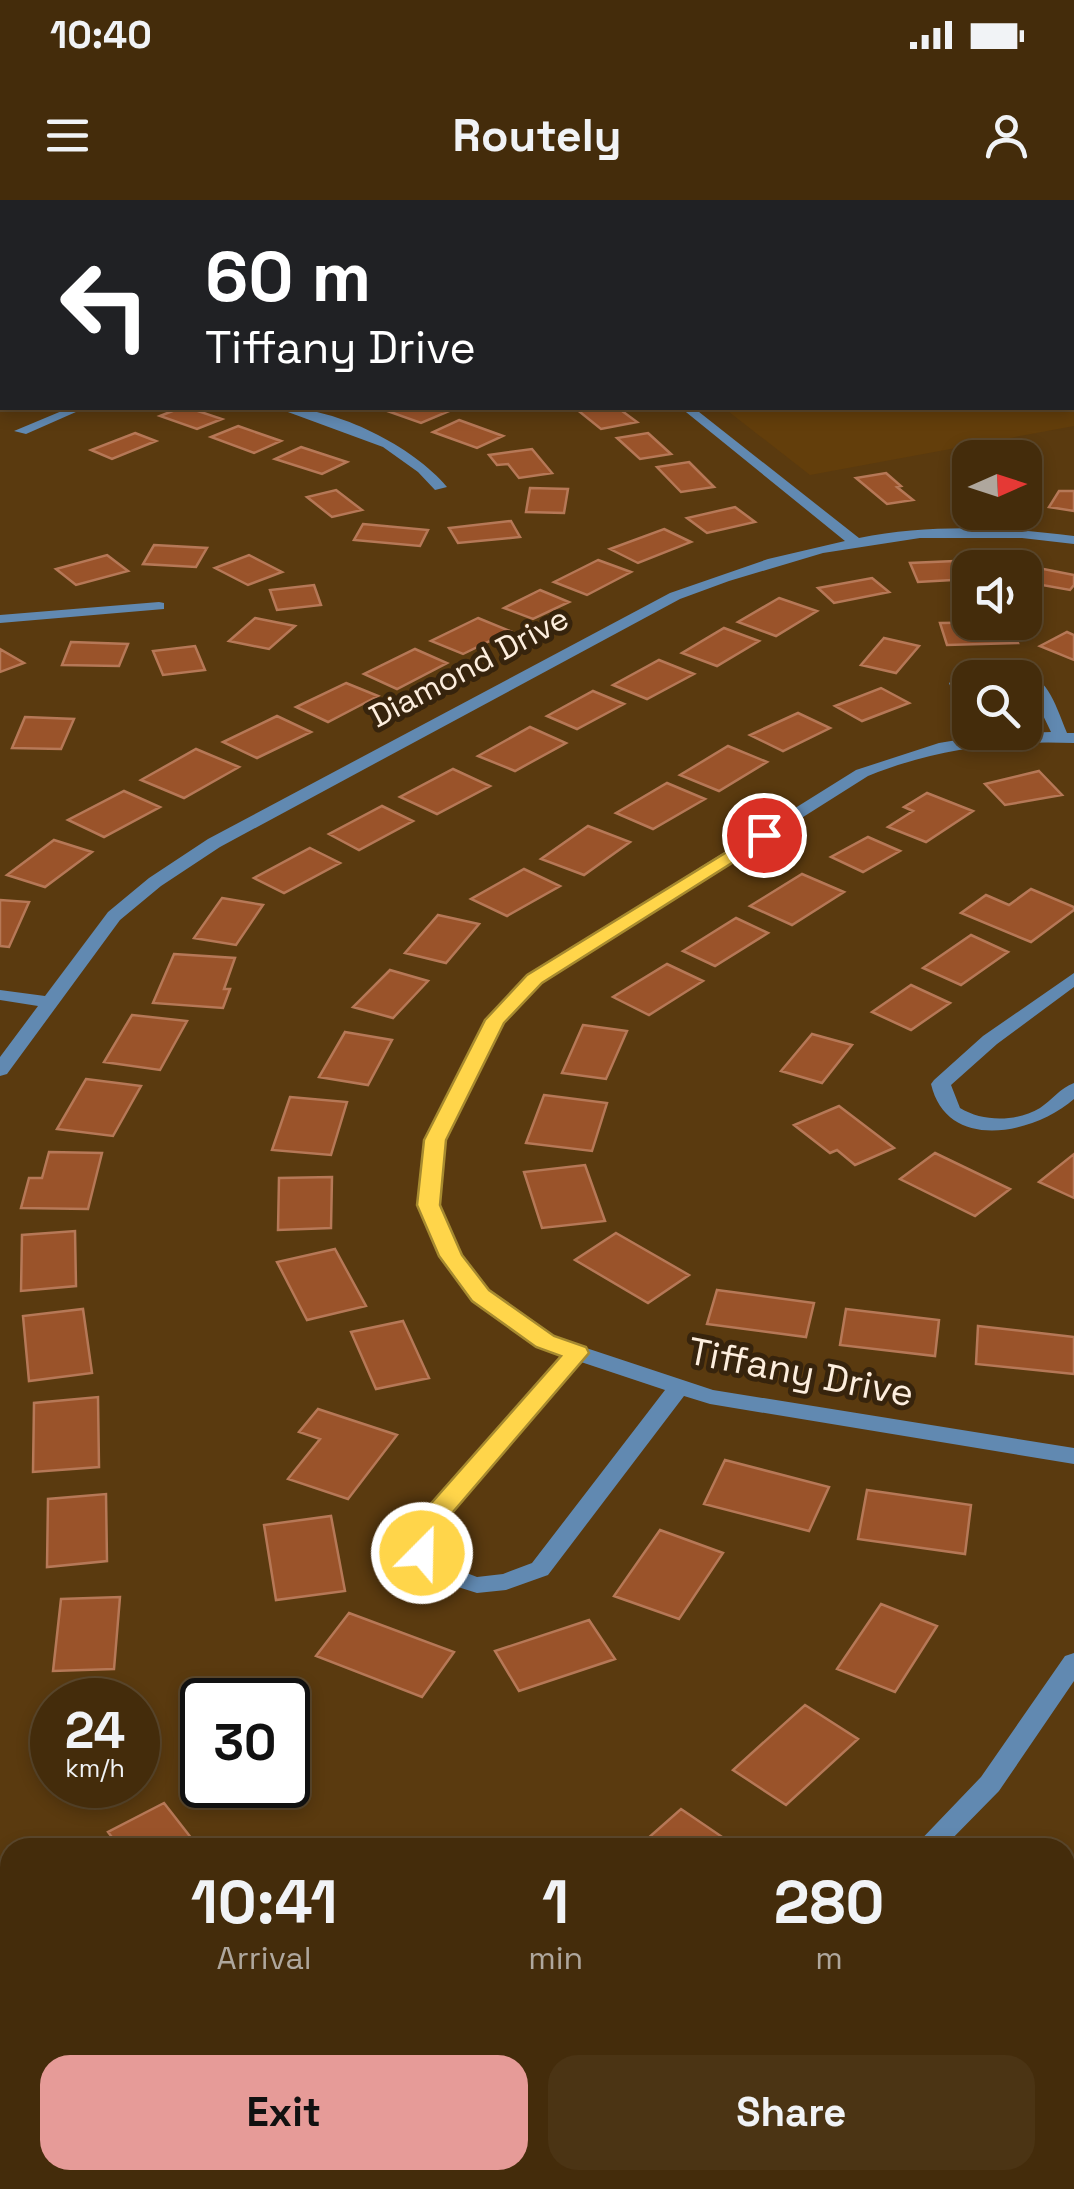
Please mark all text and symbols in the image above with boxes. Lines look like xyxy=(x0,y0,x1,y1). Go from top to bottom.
text: 10:40 xyxy=(50,11,152,59)
text: Routely xyxy=(452,107,622,164)
icon: menu xyxy=(40,108,95,163)
icon: person xyxy=(979,108,1034,163)
text: 60 m xyxy=(205,232,371,321)
icon: left xyxy=(40,240,170,370)
text: Tiffany Drive xyxy=(205,319,476,376)
north arrow xyxy=(952,440,1042,530)
map controls xyxy=(952,440,1042,750)
button: sound xyxy=(952,550,1042,640)
street label: Diamond Drive xyxy=(363,598,575,736)
button: search xyxy=(952,660,1042,750)
pin xyxy=(722,793,807,878)
icon: arrive xyxy=(737,808,792,863)
street label: Tiffany Drive xyxy=(684,1327,918,1417)
position arrow xyxy=(370,1501,474,1605)
speed limit sign: 30 xyxy=(180,1678,310,1808)
text: 24 xyxy=(65,1699,125,1763)
text: km/h xyxy=(65,1752,125,1784)
text: 10:41 xyxy=(191,1864,338,1941)
text: 1 xyxy=(542,1864,569,1941)
text: 280 xyxy=(774,1864,884,1941)
text: Arrival xyxy=(217,1938,312,1978)
text: min xyxy=(528,1938,583,1978)
text: m xyxy=(815,1938,843,1978)
button: Exit xyxy=(40,2055,528,2170)
button: Share xyxy=(548,2055,1035,2170)

